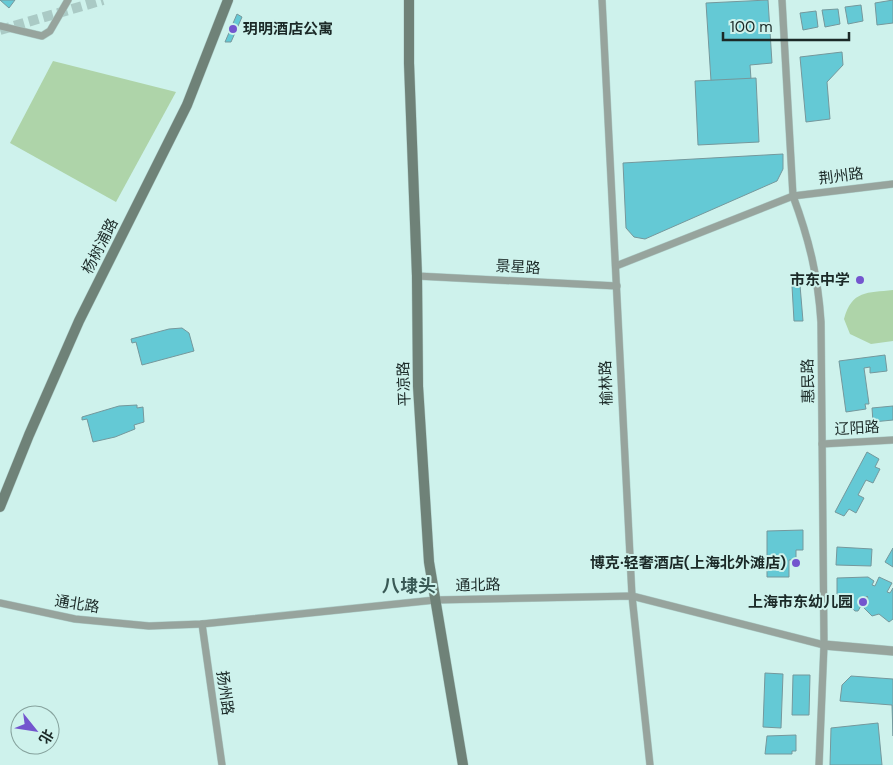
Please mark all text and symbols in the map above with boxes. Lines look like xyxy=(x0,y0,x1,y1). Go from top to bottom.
scale bar xyxy=(723,10,849,42)
text: 100 m xyxy=(730,17,773,37)
place label: 玥明酒店公寓 xyxy=(243,19,333,39)
marker: 玥明酒店公寓 xyxy=(227,23,239,35)
street label: 荆州路 xyxy=(817,163,865,189)
street label: 杨树浦路 xyxy=(77,215,123,277)
street label: 景星路 xyxy=(495,256,541,278)
place label: 市东中学 xyxy=(790,270,850,290)
marker: 市东中学 xyxy=(854,274,866,286)
street label: 惠民路 xyxy=(798,358,818,404)
street label: 榆林路 xyxy=(595,360,617,406)
street label: 平凉路 xyxy=(393,361,415,407)
street label: 辽阳路 xyxy=(834,417,880,439)
place label: 博克·轻奢酒店(上海北外滩店) xyxy=(590,553,786,573)
marker: 博克·轻奢酒店(上海北外滩店) xyxy=(790,557,802,569)
district label: 八埭头 xyxy=(382,574,436,598)
street label: 通北路 xyxy=(455,575,501,595)
street label: 通北路 xyxy=(53,591,101,617)
place label: 上海市东幼儿园 xyxy=(748,592,853,612)
marker: 上海市东幼儿园 xyxy=(857,596,869,608)
street label: 扬州路 xyxy=(212,669,238,717)
north arrow xyxy=(10,705,60,755)
text: 北 xyxy=(35,726,58,747)

